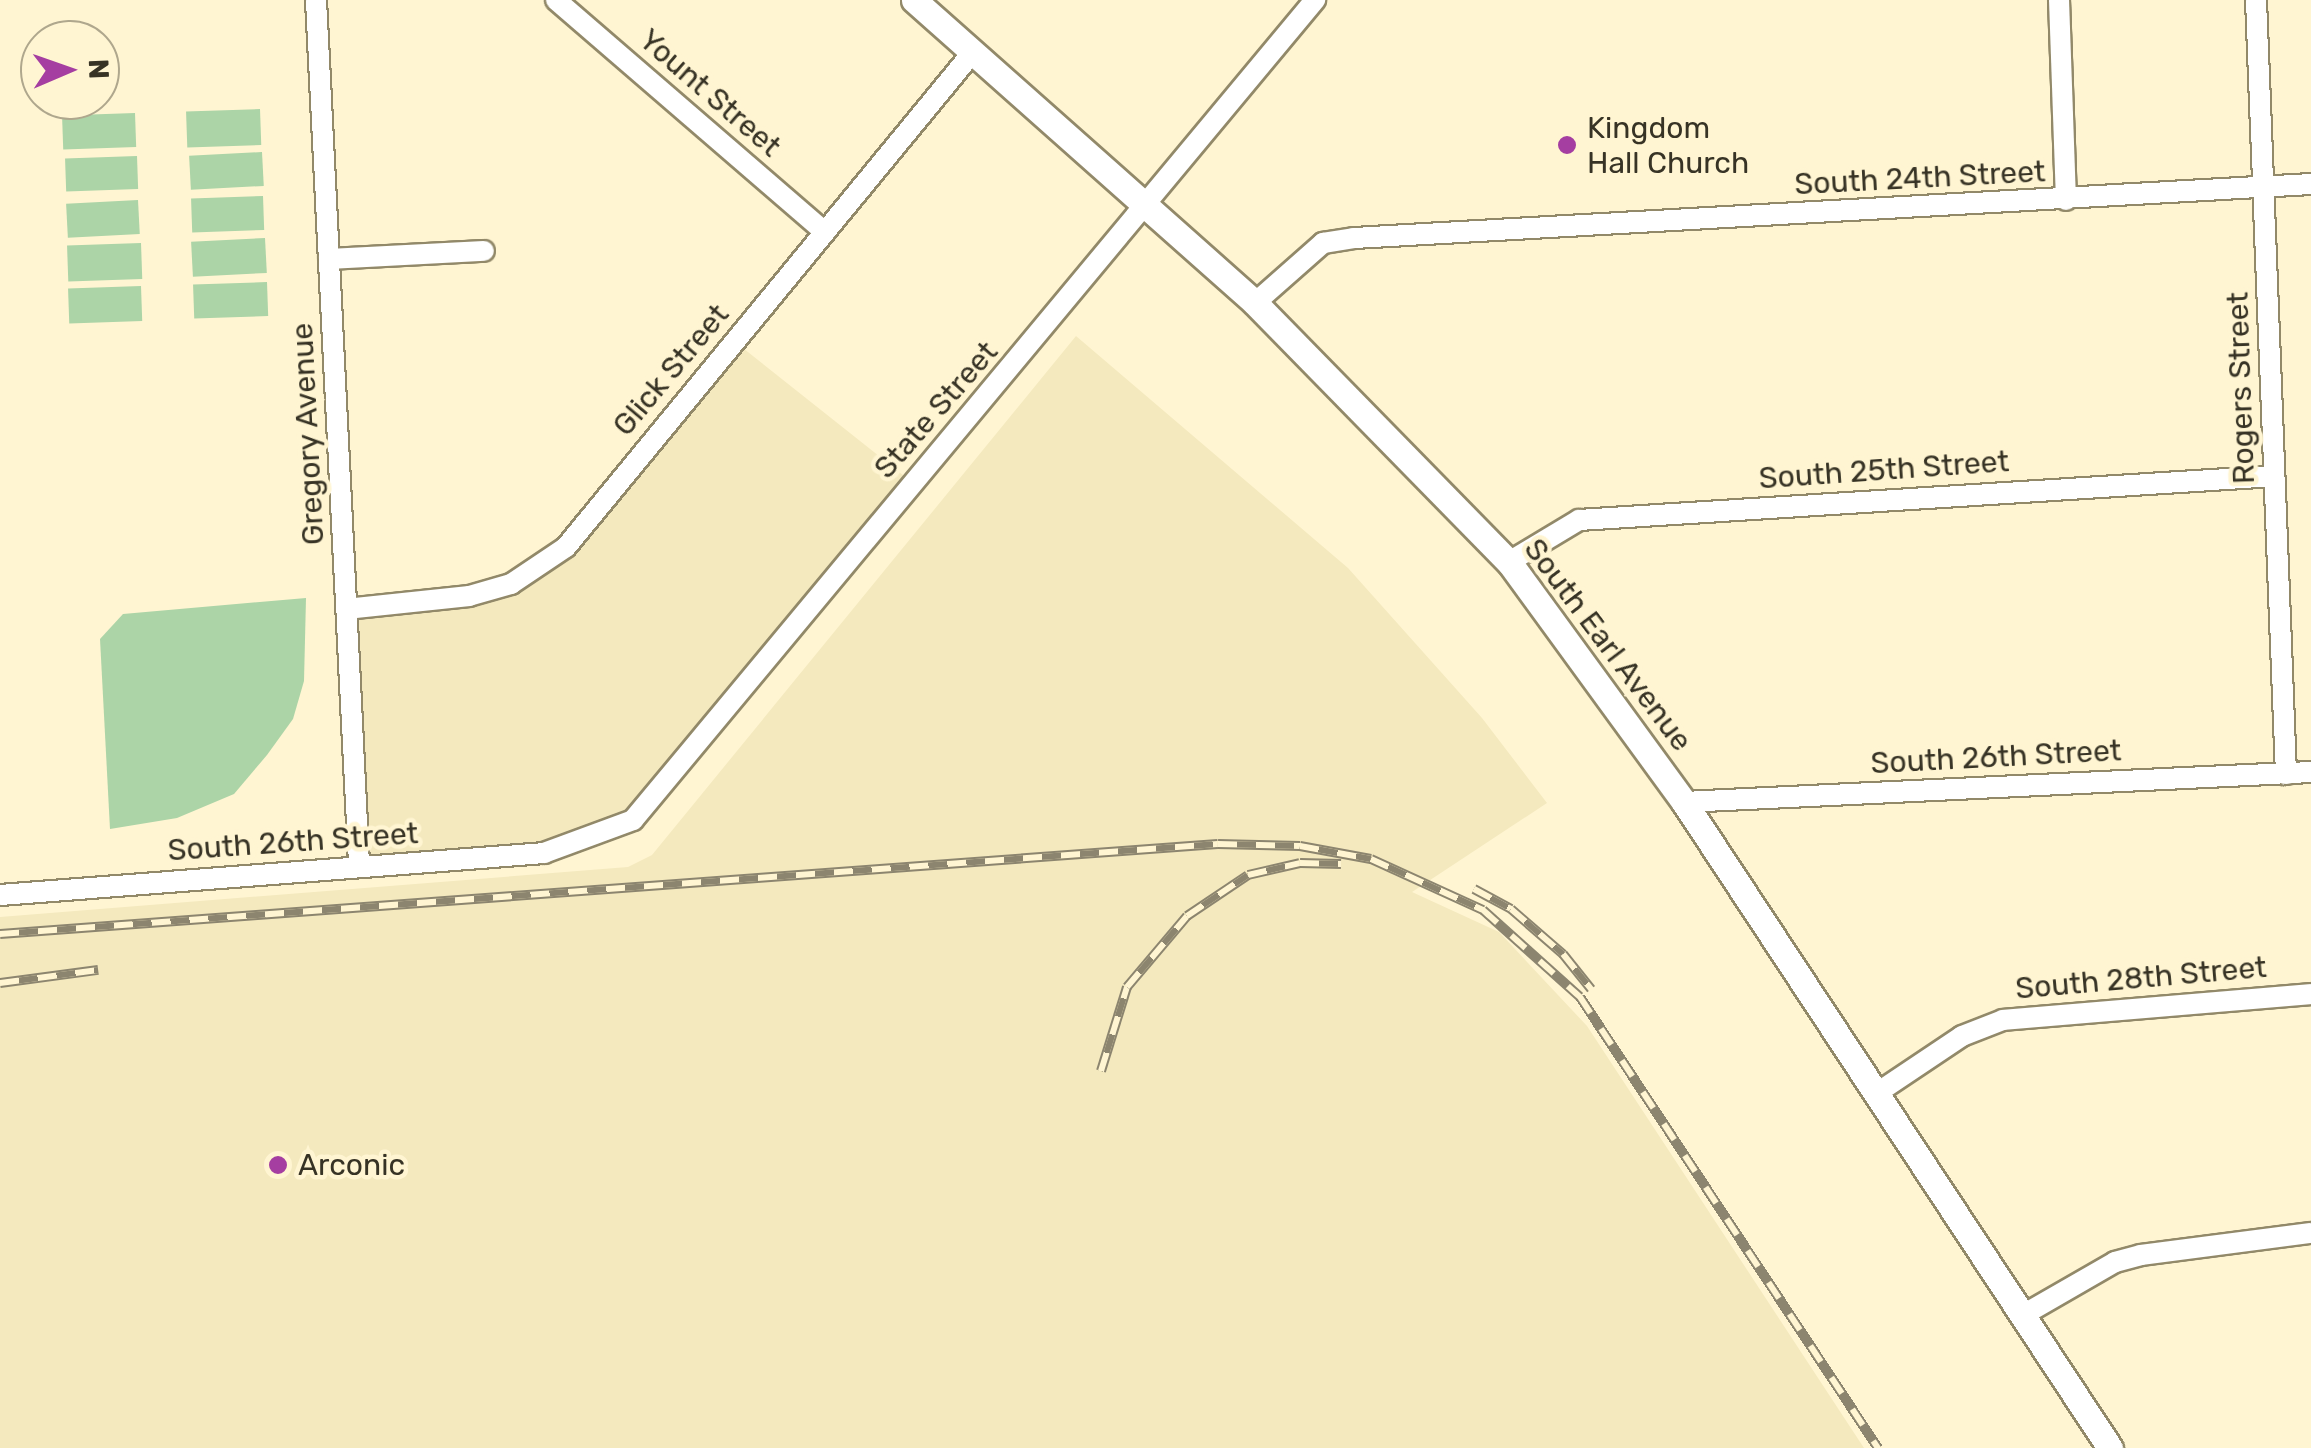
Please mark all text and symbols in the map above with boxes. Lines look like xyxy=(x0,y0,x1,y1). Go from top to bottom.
north arrow xyxy=(20,20,120,120)
street label: Yount Street xyxy=(632,22,788,164)
text: N xyxy=(82,58,115,80)
place label: Kingdom Hall Church xyxy=(1587,110,1749,180)
marker: Kingdom Hall Church xyxy=(1556,134,1578,156)
street label: South 24th Street xyxy=(1794,153,2046,203)
street label: Rogers Street xyxy=(2220,291,2262,485)
street label: Glick Street xyxy=(605,297,737,443)
street label: Gregory Avenue xyxy=(284,321,332,547)
street label: State Street xyxy=(867,334,1005,486)
street label: South 25th Street xyxy=(1758,443,2010,497)
street label: South Earl Avenue xyxy=(1516,531,1700,759)
street label: South 26th Street xyxy=(1870,732,2122,782)
street label: South 26th Street xyxy=(167,815,419,869)
street label: South 28th Street xyxy=(2014,949,2268,1007)
place label: Arconic xyxy=(298,1147,405,1183)
marker: Arconic xyxy=(267,1154,289,1176)

